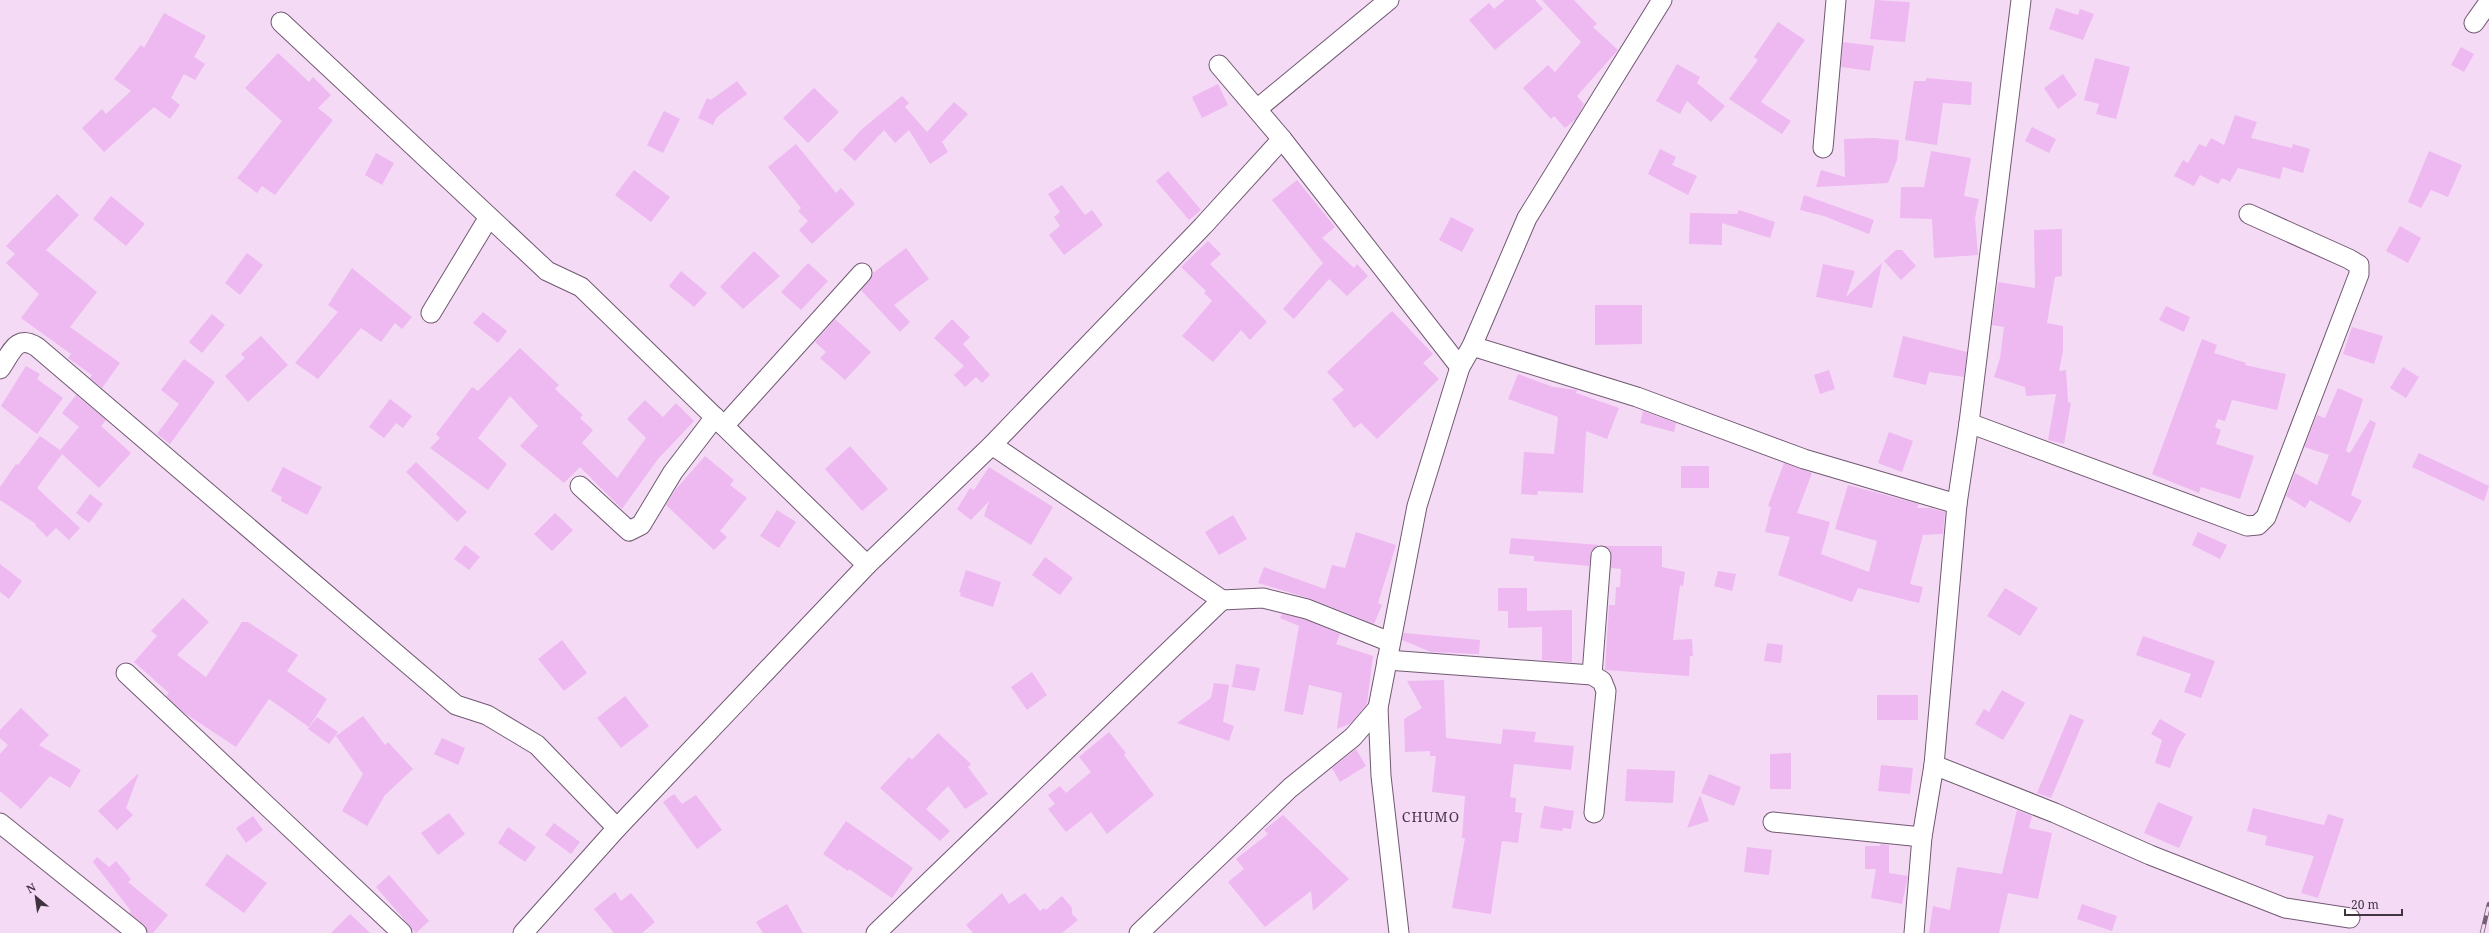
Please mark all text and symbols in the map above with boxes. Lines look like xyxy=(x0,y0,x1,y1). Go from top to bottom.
district label: CHUMO xyxy=(1402,807,1460,826)
north arrow xyxy=(16,877,56,917)
text: N xyxy=(23,879,39,896)
scale bar xyxy=(2345,891,2402,917)
text: 20 m xyxy=(2351,896,2379,913)

